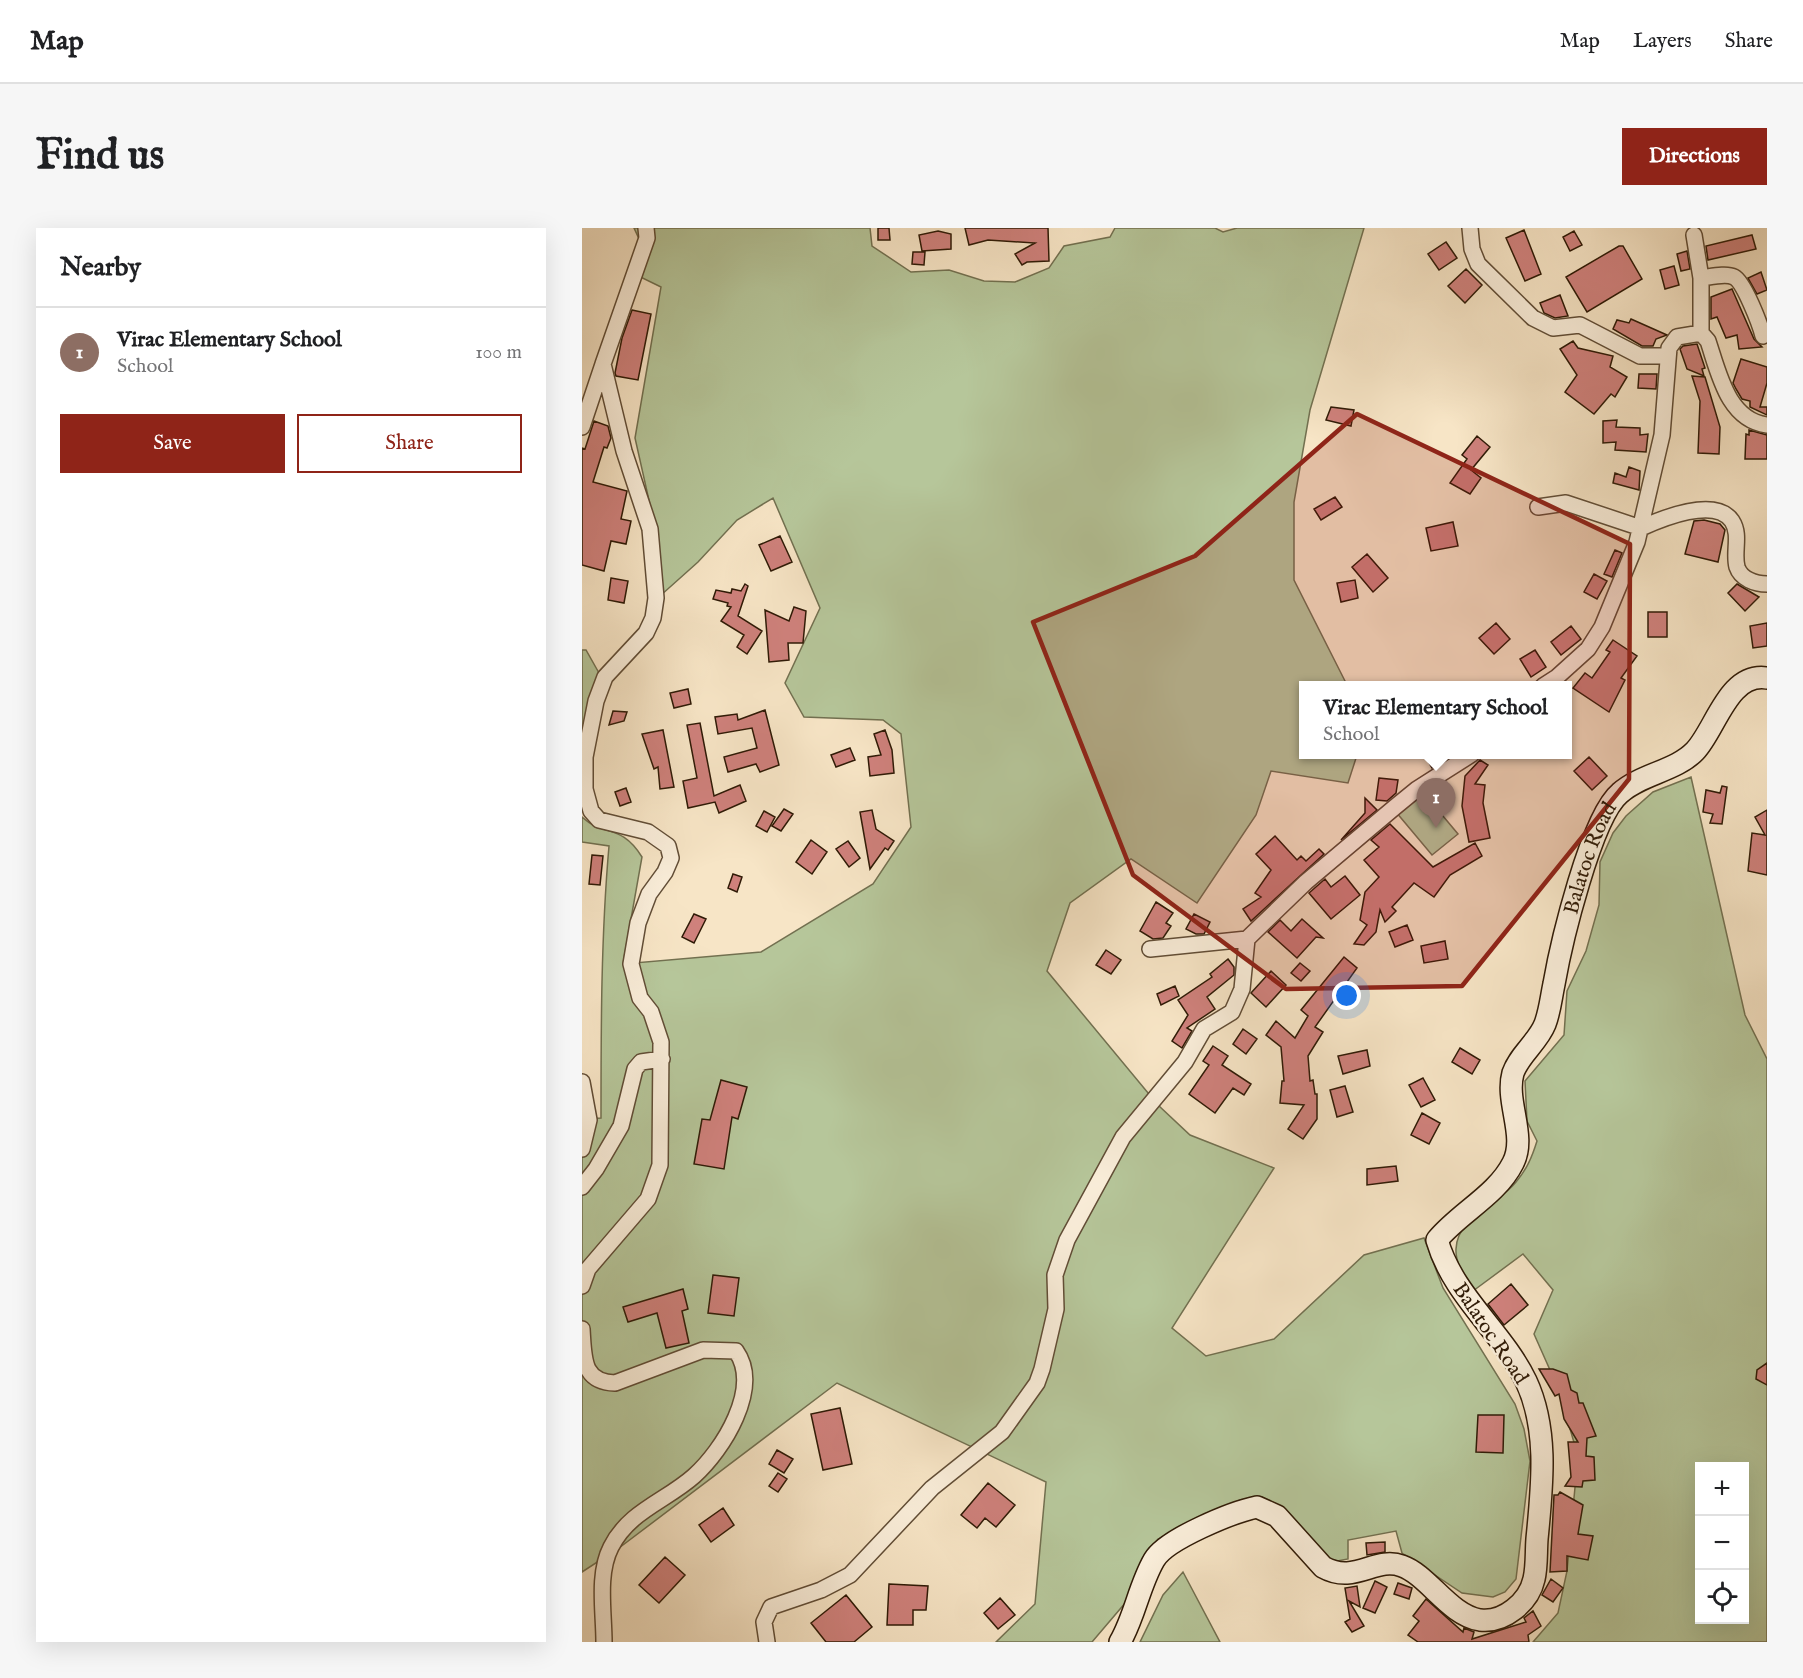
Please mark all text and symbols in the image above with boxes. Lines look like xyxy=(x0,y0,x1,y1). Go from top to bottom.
text: Map xyxy=(30,24,84,59)
text: Map xyxy=(1560,28,1600,55)
text: Layers xyxy=(1633,28,1692,55)
text: Share xyxy=(1725,28,1773,55)
button: Directions xyxy=(1622,128,1767,185)
text: Find us xyxy=(36,130,164,183)
text: Nearby xyxy=(60,251,141,284)
text: Virac Elementary School xyxy=(117,326,342,354)
text: 1 xyxy=(76,340,83,365)
text: 100 m xyxy=(475,340,522,365)
text: School xyxy=(117,354,173,379)
button: Save xyxy=(60,414,285,473)
button: Share xyxy=(297,414,522,473)
popup xyxy=(1299,681,1572,759)
text: Virac Elementary School xyxy=(1323,694,1548,722)
text: School xyxy=(1323,722,1379,747)
pin: 1 xyxy=(1416,778,1456,828)
street label: Balatoc Road xyxy=(1558,797,1624,918)
your location xyxy=(1332,981,1361,1010)
street label: Balatoc Road xyxy=(1446,1278,1534,1391)
map controls xyxy=(1695,1462,1749,1624)
button: + xyxy=(1695,1462,1749,1516)
button: − xyxy=(1695,1516,1749,1570)
button: locate xyxy=(1695,1570,1749,1624)

